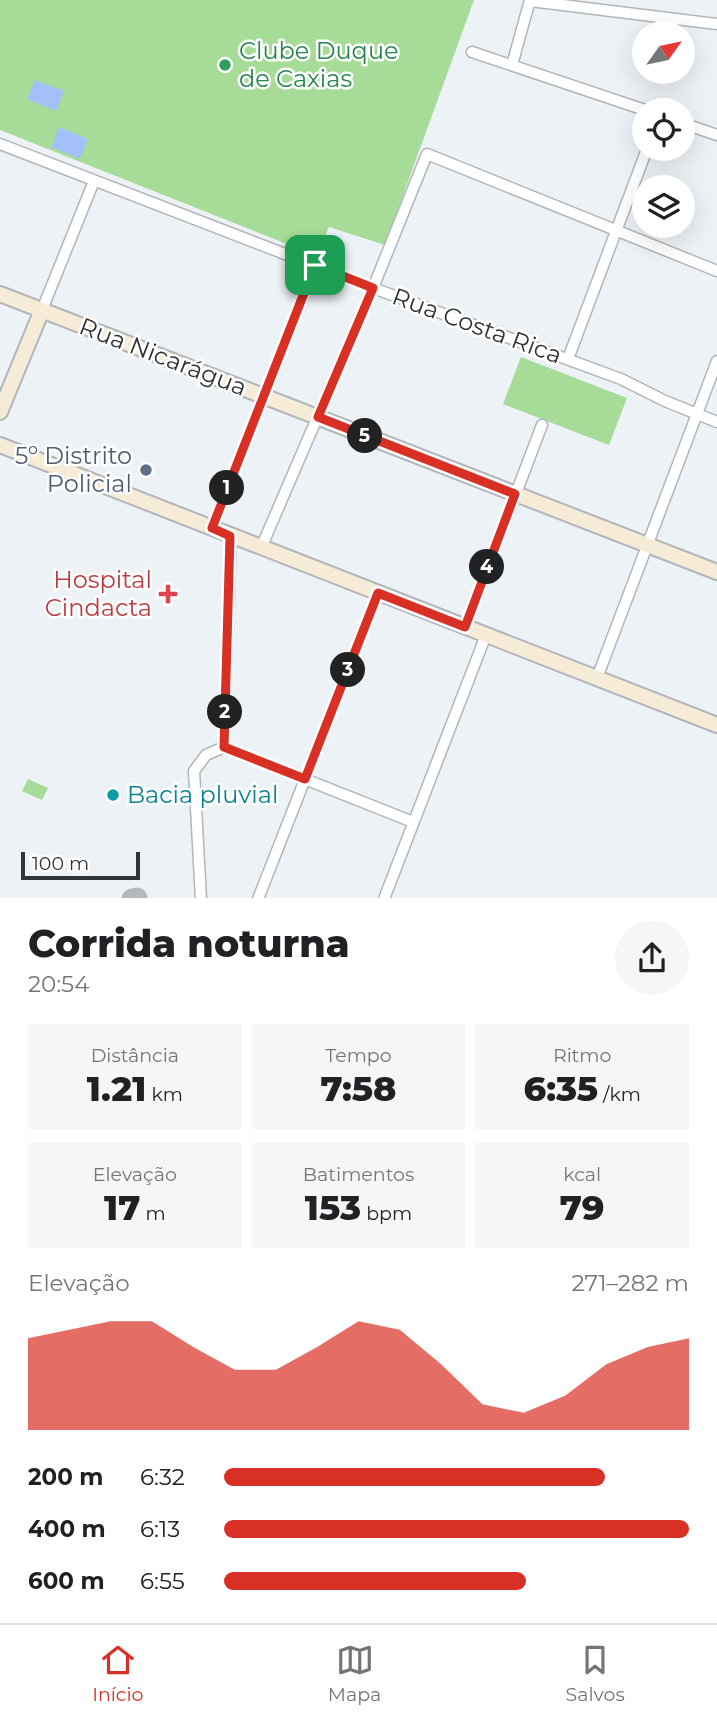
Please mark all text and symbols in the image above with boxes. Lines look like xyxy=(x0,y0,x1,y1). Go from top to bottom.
north arrow xyxy=(632,21,695,84)
map controls xyxy=(632,21,695,238)
place label: Clube Duque de Caxias xyxy=(239,36,399,93)
marker: Clube Duque de Caxias xyxy=(217,57,233,73)
button: locate xyxy=(632,98,695,161)
button: layers xyxy=(632,175,695,238)
pin xyxy=(285,235,345,295)
icon: arrive xyxy=(296,246,334,284)
street label: Rua Costa Rica xyxy=(388,281,566,370)
street label: Rua Nicarágua xyxy=(75,311,251,402)
pin: 5 xyxy=(348,418,382,453)
text: 5 xyxy=(359,424,370,447)
place label: 5º Distrito Policial xyxy=(15,441,132,498)
marker: 5º Distrito Policial xyxy=(138,462,154,478)
pin: 1 xyxy=(210,470,244,505)
text: 1 xyxy=(223,476,230,499)
pin: 4 xyxy=(470,550,504,584)
text: 4 xyxy=(480,555,493,578)
place label: Hospital Cindacta xyxy=(45,565,152,622)
marker: Hospital Cindacta xyxy=(158,584,178,604)
pin: 3 xyxy=(330,652,366,688)
text: 3 xyxy=(342,658,353,681)
pin: 2 xyxy=(208,694,243,730)
text: 2 xyxy=(219,700,230,723)
place label: Bacia pluvial xyxy=(127,780,278,809)
marker: Bacia pluvial xyxy=(105,787,121,803)
scale bar xyxy=(21,850,140,881)
text: 100 m xyxy=(32,852,89,875)
text: Corrida noturna xyxy=(28,920,350,967)
button: share xyxy=(615,921,689,995)
text: 20:54 xyxy=(28,970,89,998)
text: Distância xyxy=(91,1044,179,1067)
text: Tempo xyxy=(325,1044,392,1067)
text: Ritmo xyxy=(553,1044,611,1067)
text: 1.21 xyxy=(87,1067,146,1110)
text: 7:58 xyxy=(320,1067,396,1110)
text: 6:35 xyxy=(523,1067,598,1110)
text: km xyxy=(146,1083,183,1106)
text: /km xyxy=(598,1083,641,1106)
text: Elevação xyxy=(93,1163,177,1186)
text: Batimentos xyxy=(303,1163,414,1186)
text: kcal xyxy=(563,1163,601,1186)
text: 17 xyxy=(104,1186,140,1229)
text: 153 xyxy=(305,1186,361,1229)
text: 79 xyxy=(560,1186,605,1229)
text: m xyxy=(140,1202,166,1225)
text: bpm xyxy=(361,1202,412,1225)
text: Elevação xyxy=(28,1269,130,1297)
text: 271–282 m xyxy=(571,1269,689,1297)
text: 200 m xyxy=(28,1463,103,1491)
text: 6:32 xyxy=(140,1463,185,1491)
text: 400 m xyxy=(28,1515,106,1543)
text: 6:13 xyxy=(140,1515,180,1543)
text: 600 m xyxy=(28,1567,105,1595)
text: 6:55 xyxy=(140,1567,185,1595)
tab: Início xyxy=(92,1641,143,1706)
tab: Mapa xyxy=(328,1641,381,1706)
tab: Salvos xyxy=(566,1641,625,1706)

